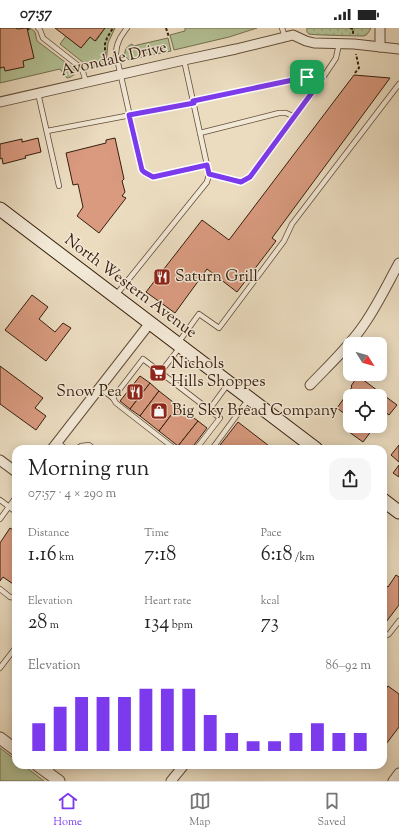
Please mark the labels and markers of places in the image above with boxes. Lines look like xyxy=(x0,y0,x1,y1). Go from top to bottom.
pin xyxy=(290,60,324,94)
place label: Saturn Grill xyxy=(175,266,258,289)
restaurant icon: Saturn Grill xyxy=(152,267,172,287)
place label: Nichols Hills Shoppes xyxy=(171,353,266,394)
supermarket icon: Nichols Hills Shoppes xyxy=(148,363,168,383)
place label: Snow Pea xyxy=(56,381,123,404)
restaurant icon: Snow Pea xyxy=(125,382,145,402)
place label: Big Sky Bread Company xyxy=(172,400,338,423)
shop icon: Big Sky Bread Company xyxy=(149,401,169,421)

